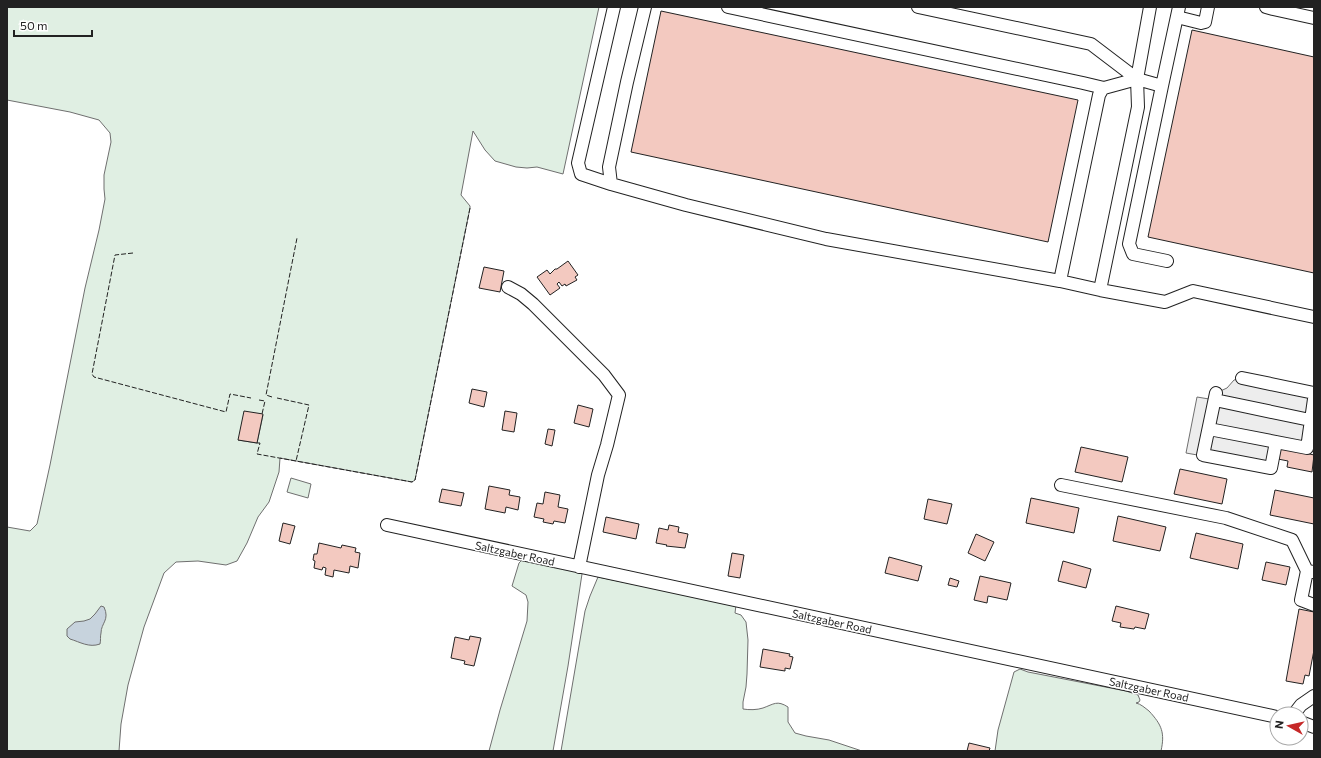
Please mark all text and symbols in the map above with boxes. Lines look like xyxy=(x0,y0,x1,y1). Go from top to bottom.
scale bar xyxy=(14,12,92,38)
text: 50 m xyxy=(20,18,48,32)
street label: Saltzgaber Road xyxy=(474,538,556,568)
street label: Saltzgaber Road xyxy=(791,606,873,636)
street label: Saltzgaber Road xyxy=(1108,674,1190,704)
north arrow xyxy=(1269,706,1309,746)
text: N xyxy=(1272,720,1286,730)

